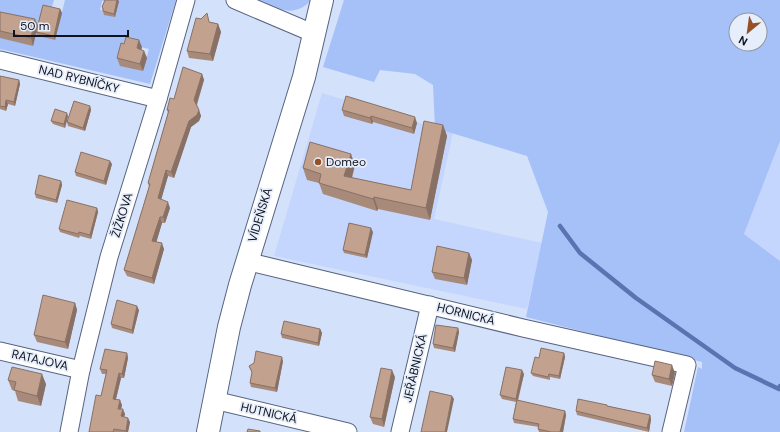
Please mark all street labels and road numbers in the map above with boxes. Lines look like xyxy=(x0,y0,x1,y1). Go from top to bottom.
street label: NAD RYBNÍČKY xyxy=(37,61,121,97)
street label: VÍDEŇSKÁ xyxy=(244,186,276,244)
street label: ŽIŽKOVA xyxy=(108,191,136,239)
street label: HORNICKÁ xyxy=(435,299,497,329)
street label: JEŘÁBNICKÁ xyxy=(399,332,431,404)
street label: RATAJOVA xyxy=(10,346,70,374)
street label: HUTNICKÁ xyxy=(239,399,299,427)

